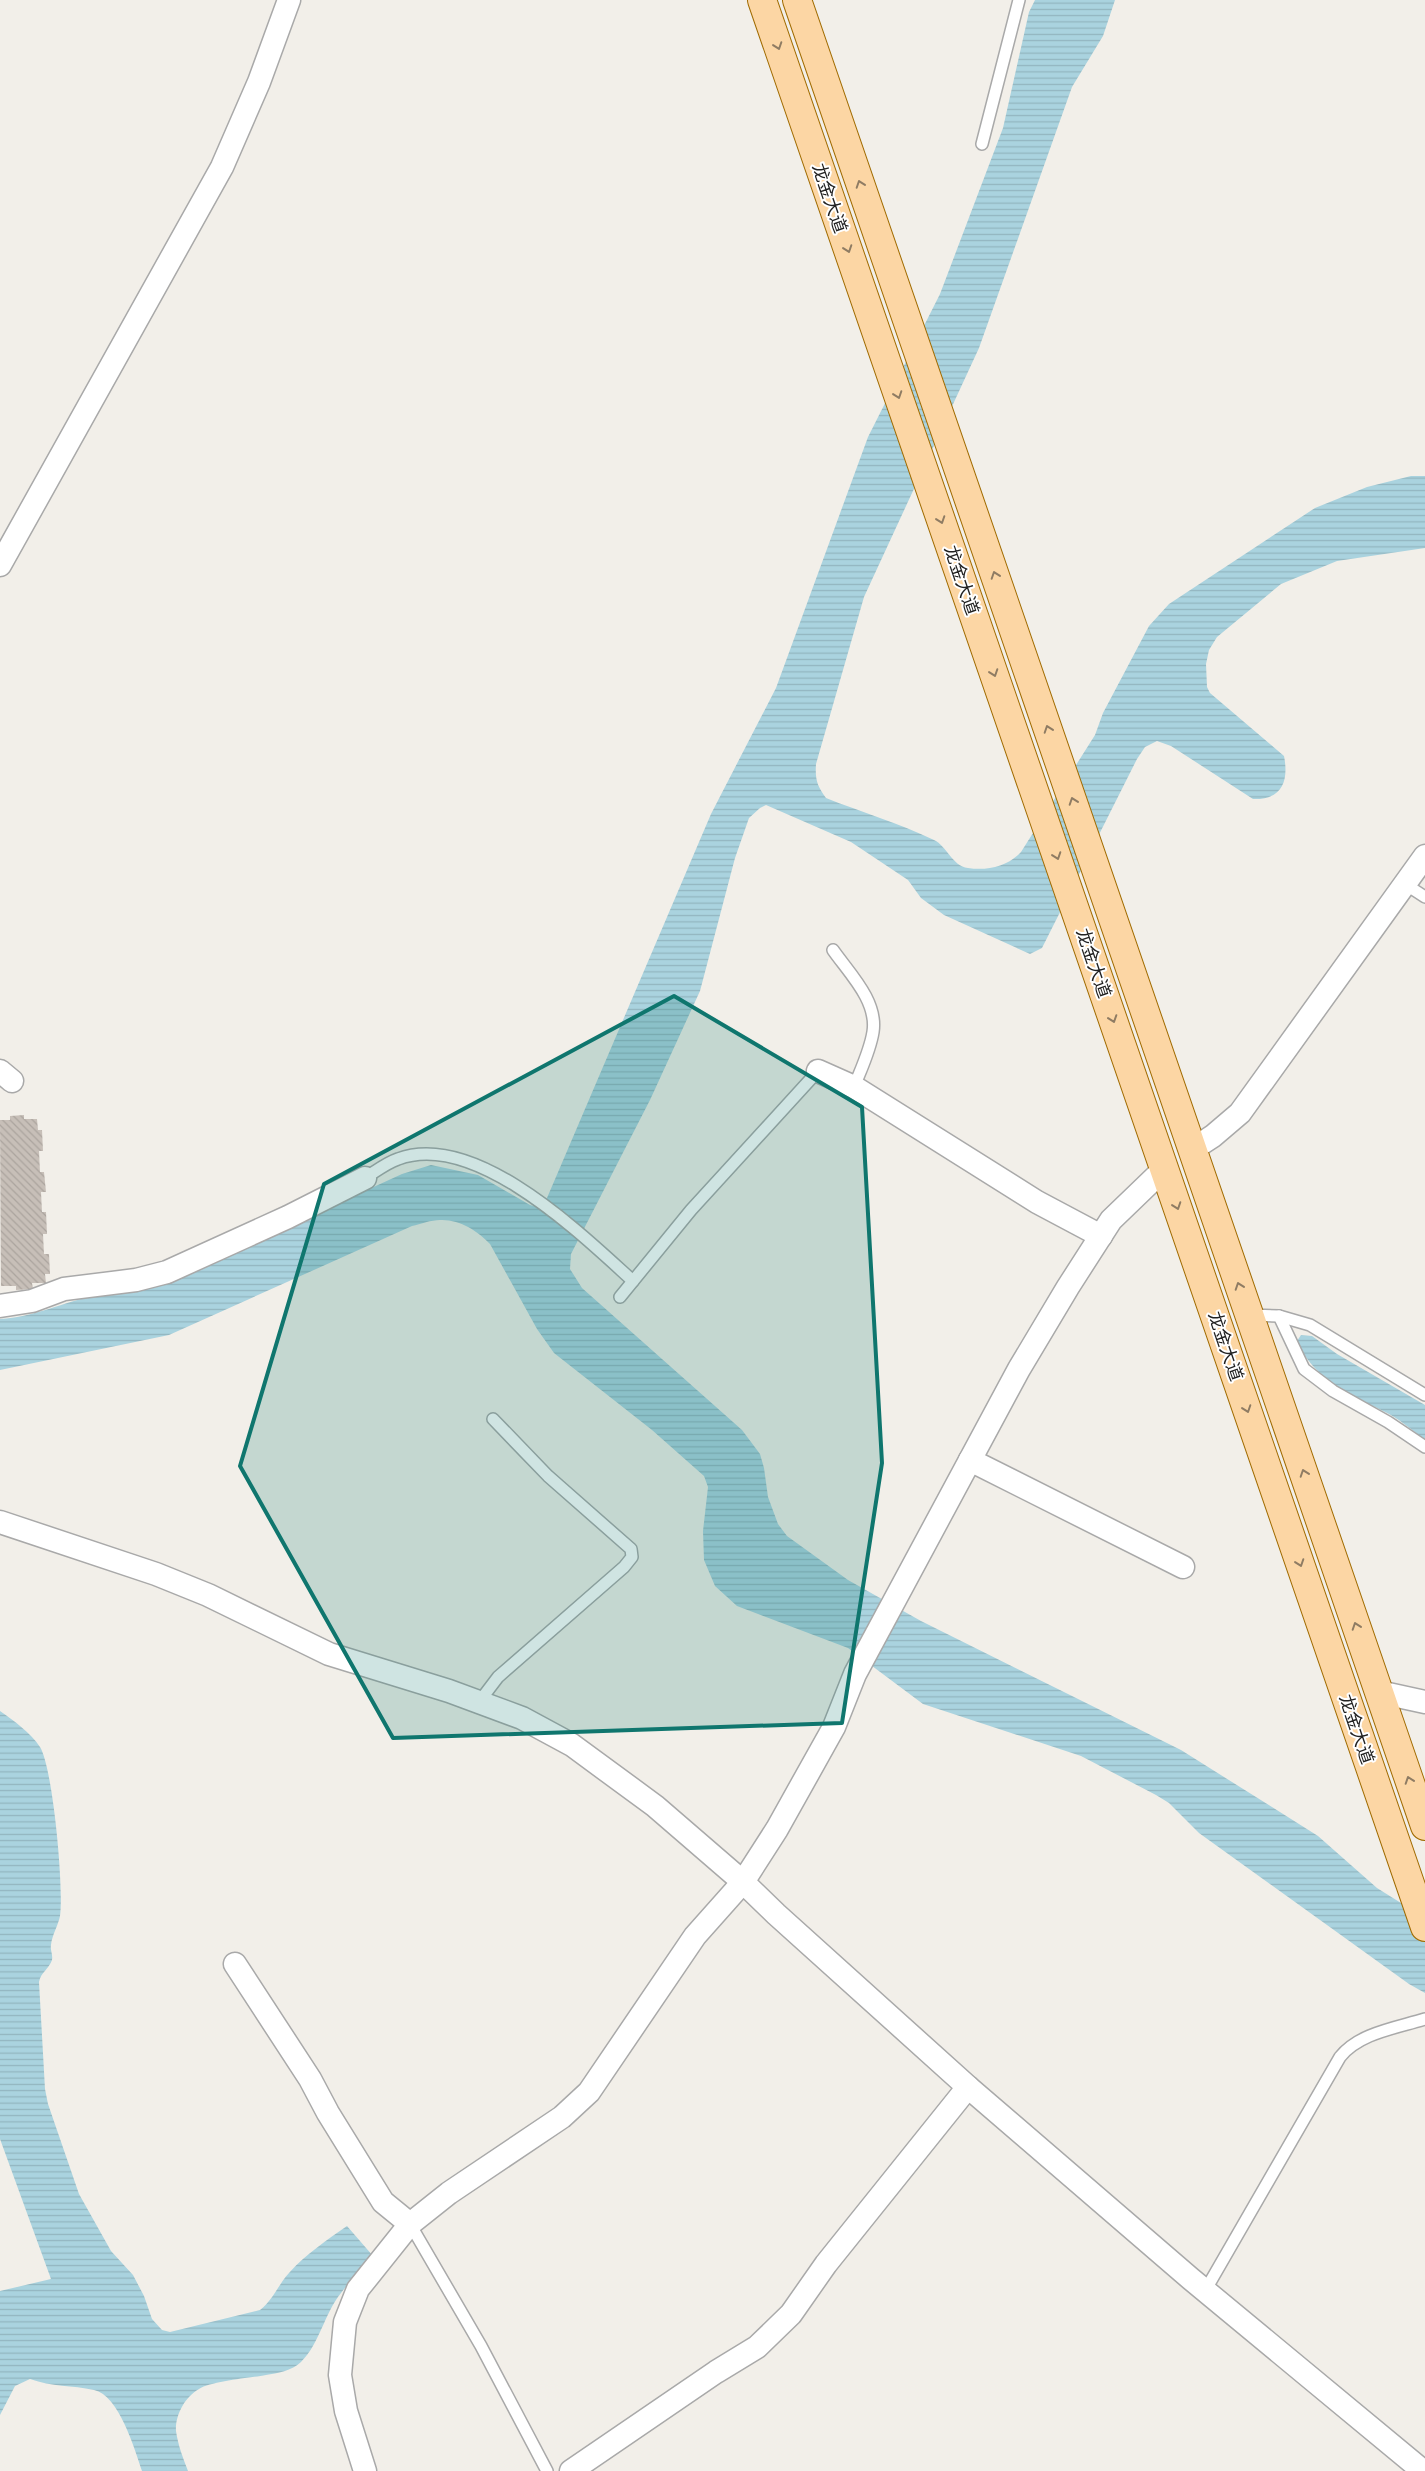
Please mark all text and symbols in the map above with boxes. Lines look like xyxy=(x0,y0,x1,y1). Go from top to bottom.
one-way arrow xyxy=(772,41,782,50)
street label: 龙金大道 xyxy=(807,160,853,236)
one-way arrow xyxy=(856,180,866,189)
one-way arrow xyxy=(842,244,852,253)
one-way arrow xyxy=(892,390,902,399)
one-way arrow xyxy=(935,515,945,523)
street label: 龙金大道 xyxy=(939,542,985,618)
one-way arrow xyxy=(991,571,1001,580)
one-way arrow xyxy=(988,669,998,677)
one-way arrow xyxy=(1043,725,1053,733)
one-way arrow xyxy=(1069,797,1079,806)
one-way arrow xyxy=(1052,852,1062,860)
street label: 龙金大道 xyxy=(1071,925,1117,1001)
one-way arrow xyxy=(1108,1014,1118,1023)
one-way arrow xyxy=(1172,1201,1182,1210)
one-way arrow xyxy=(1235,1282,1245,1290)
street label: 龙金大道 xyxy=(1203,1308,1249,1384)
one-way arrow xyxy=(1241,1405,1251,1413)
one-way arrow xyxy=(1299,1469,1309,1477)
one-way arrow xyxy=(1294,1558,1304,1567)
one-way arrow xyxy=(1352,1622,1362,1631)
street label: 龙金大道 xyxy=(1334,1691,1380,1767)
one-way arrow xyxy=(1405,1776,1415,1785)

